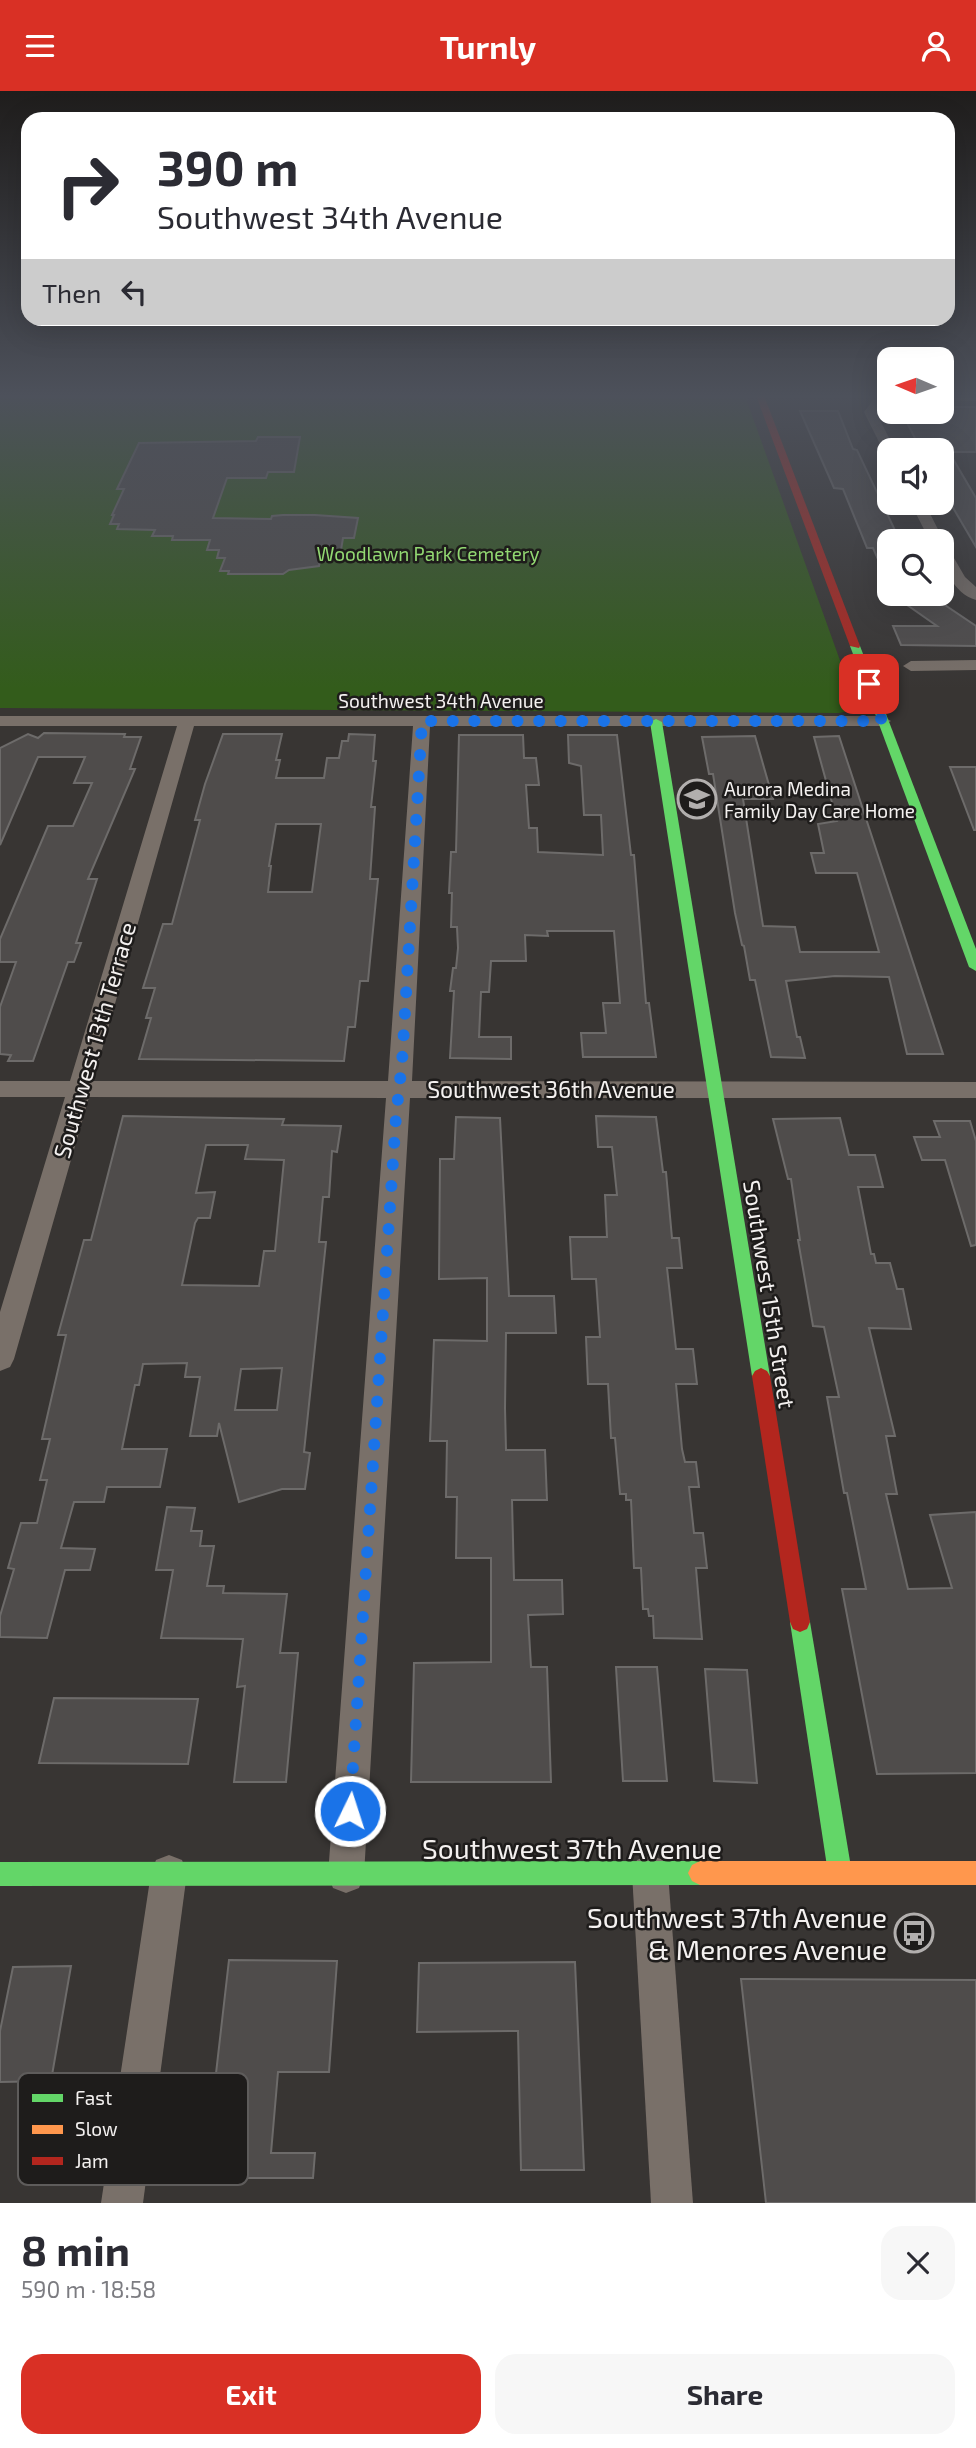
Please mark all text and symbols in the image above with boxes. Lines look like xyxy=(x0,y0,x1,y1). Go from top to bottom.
icon: menu xyxy=(21,27,59,65)
text: Turnly xyxy=(440,27,536,65)
icon: person xyxy=(917,27,955,65)
text: 390 m xyxy=(157,137,298,196)
icon: right xyxy=(42,140,133,231)
text: Southwest 34th Avenue xyxy=(157,197,503,235)
icon: left xyxy=(115,273,153,311)
text: Then xyxy=(42,277,101,308)
north arrow xyxy=(877,347,954,423)
map controls xyxy=(877,347,954,606)
button: sound xyxy=(877,438,954,515)
button: search xyxy=(877,529,954,606)
park label: Woodlawn Park Cemetery xyxy=(316,542,540,565)
pin xyxy=(839,654,899,714)
icon: arrive xyxy=(850,665,888,703)
street label: Southwest 34th Avenue xyxy=(338,689,544,712)
place label: Aurora Medina Family Day Care Home xyxy=(724,777,915,822)
school or university icon: Aurora Medina Family Day Care Home xyxy=(676,778,718,820)
street label: Southwest 13th Terrace xyxy=(47,919,141,1161)
street label: Southwest 36th Avenue xyxy=(427,1075,675,1103)
street label: Southwest 15th Street xyxy=(738,1178,802,1410)
position arrow xyxy=(313,1774,387,1848)
street label: Southwest 37th Avenue xyxy=(422,1831,722,1865)
place label: Southwest 37th Avenue & Menores Avenue xyxy=(587,1900,887,1966)
bus stop icon: Southwest 37th Avenue & Menores Avenue xyxy=(893,1912,935,1954)
legend xyxy=(18,2073,248,2185)
text: Fast xyxy=(75,2086,112,2109)
text: Slow xyxy=(75,2117,118,2140)
text: Jam xyxy=(75,2149,109,2172)
text: 8 min xyxy=(21,2224,130,2274)
button: close xyxy=(881,2226,955,2300)
text: 590 m · 18:58 xyxy=(21,2275,156,2303)
button: Exit xyxy=(21,2354,481,2434)
button: Share xyxy=(495,2354,955,2434)

